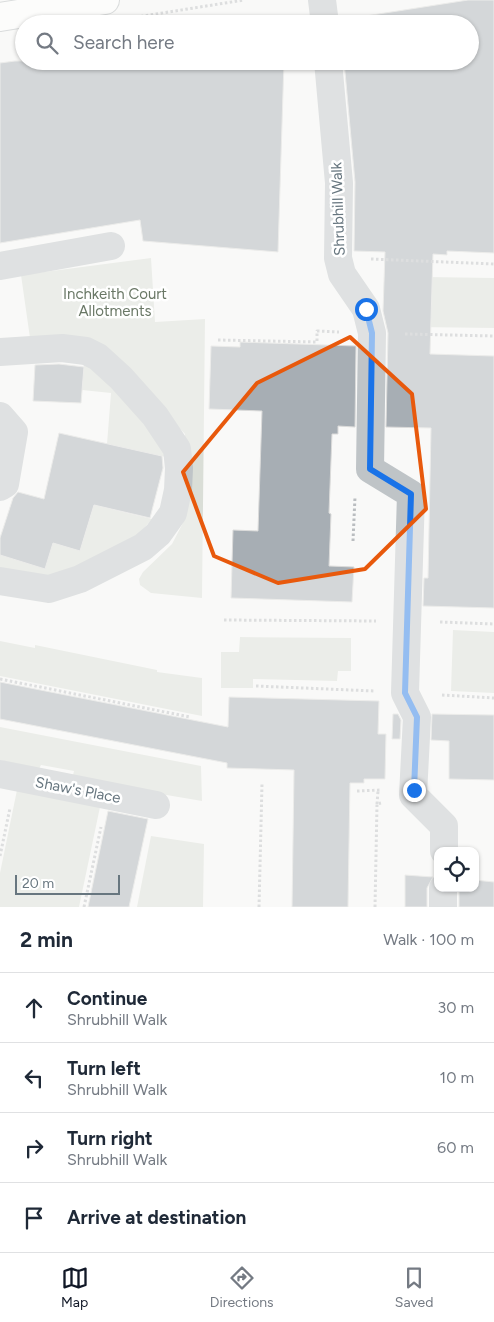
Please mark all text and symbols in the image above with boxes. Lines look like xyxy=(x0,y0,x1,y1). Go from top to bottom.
search box xyxy=(15,15,479,70)
icon: search xyxy=(33,29,61,57)
text: Search here xyxy=(73,31,175,54)
street label: Shrubhill Walk xyxy=(327,161,349,256)
park label: Inchkeith Court Allotments xyxy=(63,285,167,320)
route start xyxy=(355,298,378,321)
street label: Shaw's Place xyxy=(34,773,122,807)
route end xyxy=(403,779,426,802)
map controls xyxy=(434,847,479,892)
button: locate xyxy=(434,847,479,892)
scale bar xyxy=(15,872,120,895)
text: 20 m xyxy=(22,875,54,892)
text: 2 min xyxy=(20,927,73,952)
text: Walk · 100 m xyxy=(383,930,474,949)
text: Continue xyxy=(67,987,147,1010)
icon: ahead xyxy=(20,994,48,1022)
text: 30 m xyxy=(437,998,474,1017)
text: Shrubhill Walk xyxy=(67,1010,167,1029)
text: Turn left xyxy=(67,1057,141,1080)
icon: left xyxy=(20,1064,48,1092)
text: 10 m xyxy=(440,1068,474,1087)
text: Shrubhill Walk xyxy=(67,1080,167,1099)
text: Turn right xyxy=(67,1127,153,1150)
icon: right xyxy=(20,1134,48,1162)
text: 60 m xyxy=(437,1138,474,1157)
text: Shrubhill Walk xyxy=(67,1150,167,1169)
icon: arrive xyxy=(20,1204,48,1232)
text: Arrive at destination xyxy=(67,1206,246,1229)
tab: Map xyxy=(61,1264,89,1311)
tab: Directions xyxy=(210,1264,274,1311)
tab: Saved xyxy=(395,1264,433,1311)

